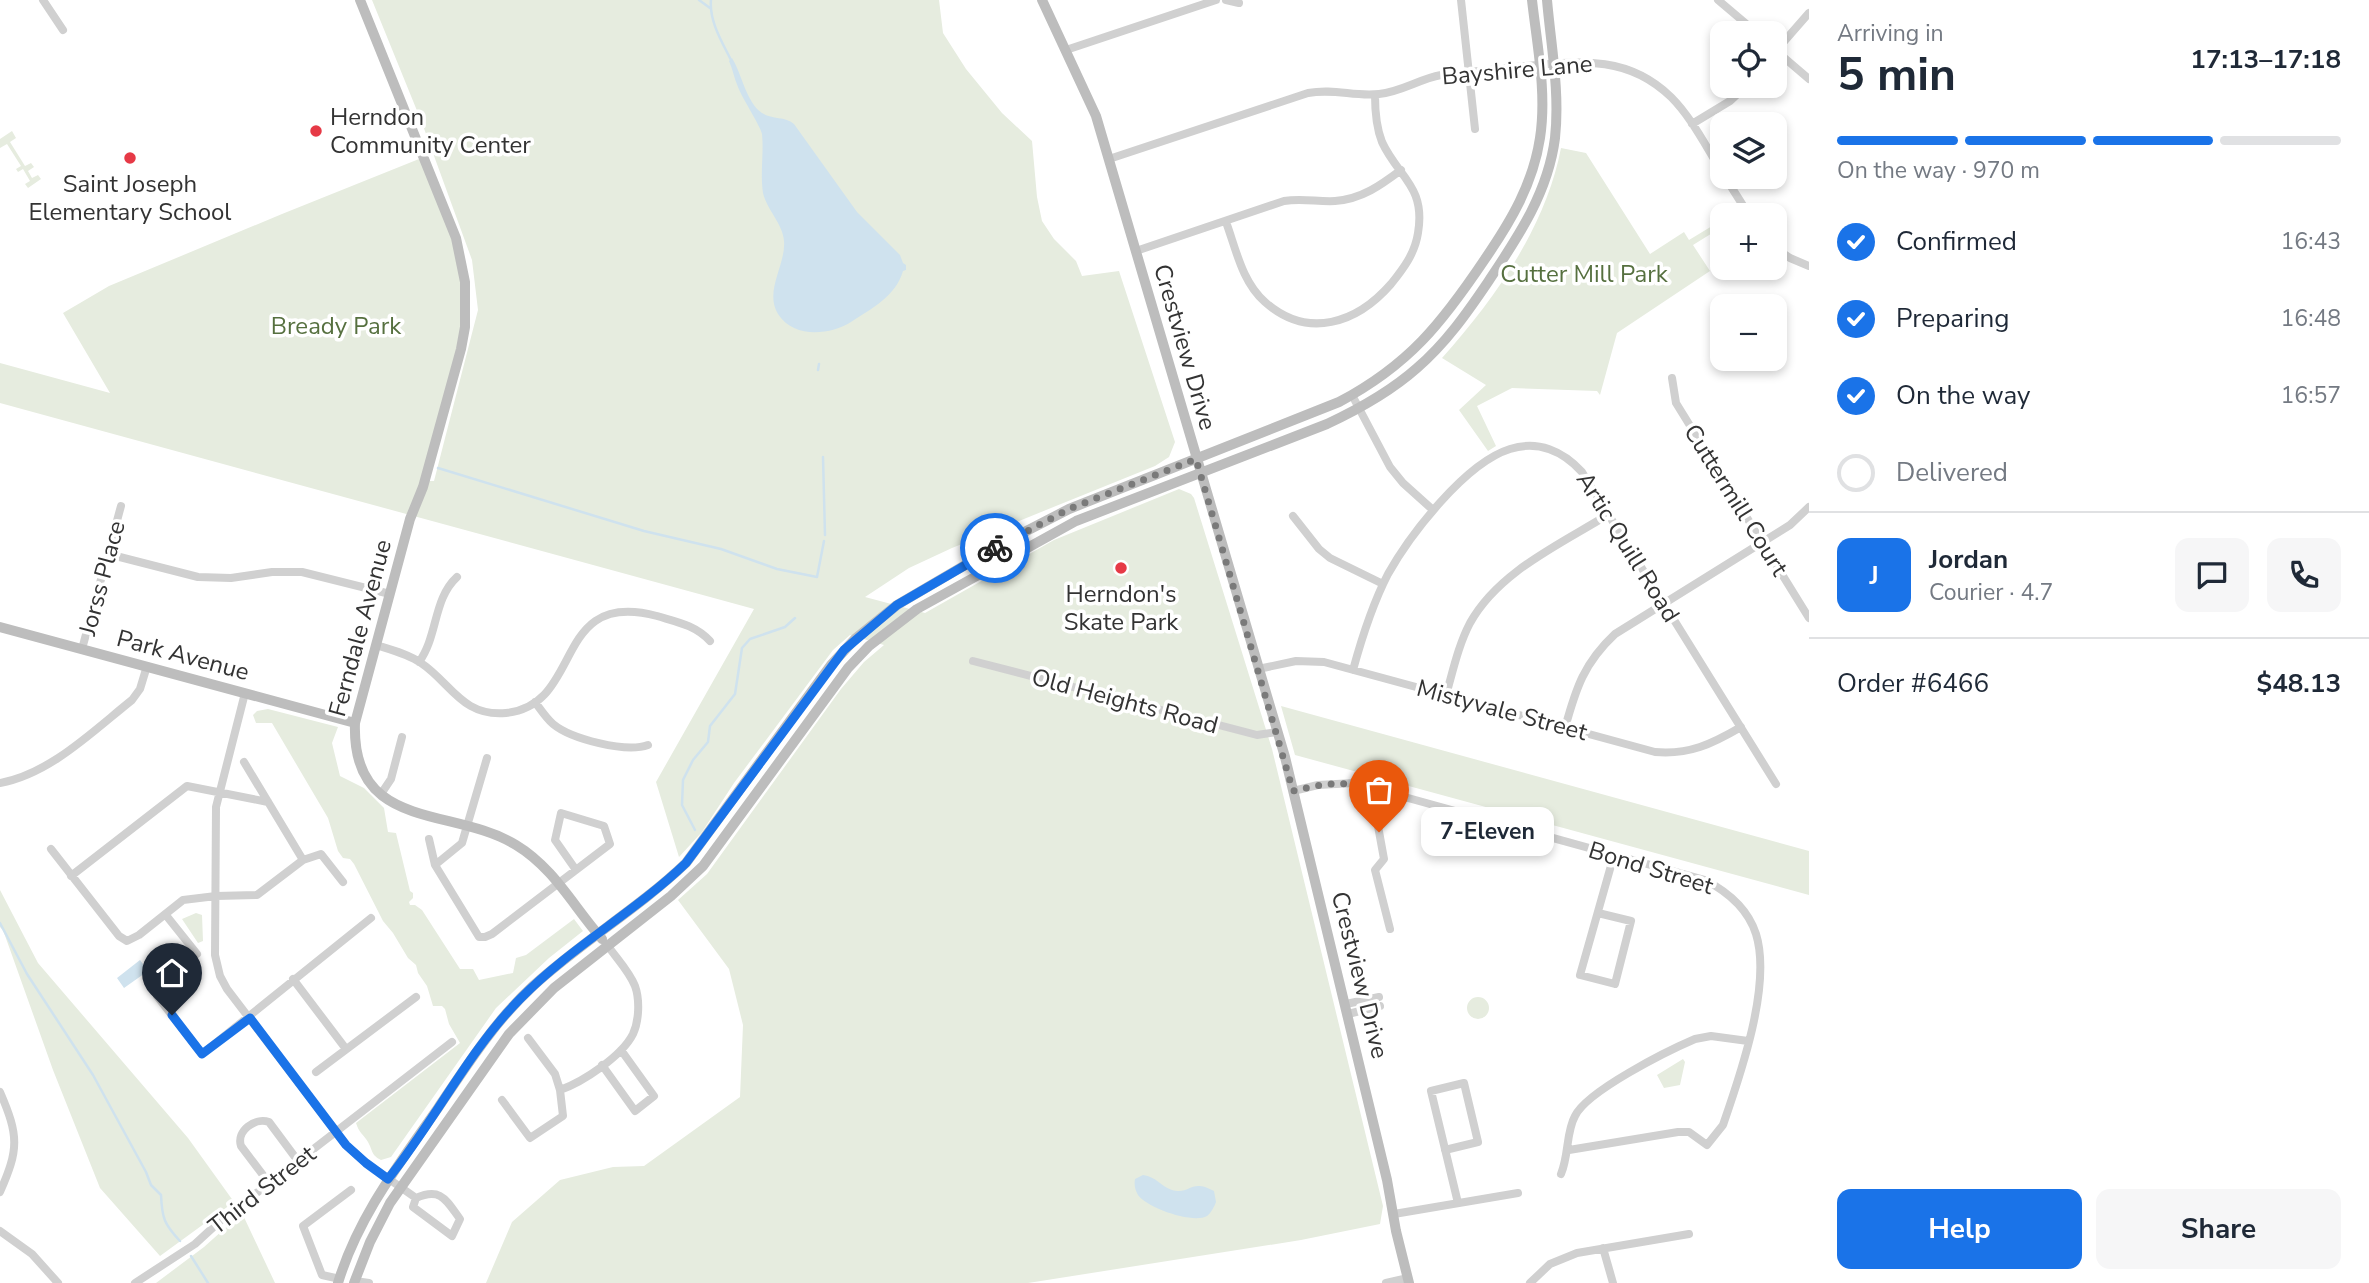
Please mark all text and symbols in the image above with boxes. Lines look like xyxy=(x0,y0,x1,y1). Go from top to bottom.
text: Arriving in xyxy=(1837,18,1944,49)
map controls xyxy=(1710,21,1787,371)
button: locate xyxy=(1710,21,1787,98)
text: 17:13–17:18 xyxy=(2190,42,2341,77)
text: 5 min xyxy=(1837,43,1956,106)
street label: Bayshire Lane xyxy=(1440,47,1594,93)
place label: Herndon Community Center xyxy=(330,101,531,161)
button: layers xyxy=(1710,112,1787,189)
marker: Herndon Community Center xyxy=(308,123,324,139)
marker: Saint Joseph Elementary School xyxy=(122,150,138,166)
text: On the way · 970 m xyxy=(1837,155,2040,186)
place label: Saint Joseph Elementary School xyxy=(29,168,231,228)
button: + xyxy=(1710,203,1787,280)
icon: check xyxy=(1837,223,1875,261)
text: Confirmed xyxy=(1896,224,2017,259)
text: 16:43 xyxy=(2281,226,2341,257)
park label: Cutter Mill Park xyxy=(1500,258,1669,290)
street label: Crestview Drive xyxy=(1146,260,1224,434)
button: − xyxy=(1710,294,1787,371)
icon: check xyxy=(1837,300,1875,338)
text: Preparing xyxy=(1896,301,2009,336)
text: 16:48 xyxy=(2281,303,2341,334)
park label: Bready Park xyxy=(271,310,402,342)
icon: check xyxy=(1837,377,1875,415)
text: On the way xyxy=(1896,378,2030,413)
text: 16:57 xyxy=(2281,380,2341,411)
street label: Cuttermill Court xyxy=(1677,418,1796,582)
text: Delivered xyxy=(1896,455,2008,490)
street label: Artic Quill Road xyxy=(1569,466,1687,628)
courier xyxy=(960,513,1030,583)
street label: Jorss Place xyxy=(71,517,133,640)
icon: bike xyxy=(976,529,1014,567)
street label: Ferndale Avenue xyxy=(321,536,399,720)
button: chat xyxy=(2175,538,2249,612)
button: phone xyxy=(2267,538,2341,612)
text: Jordan xyxy=(1929,542,2008,577)
text: J xyxy=(1869,558,1879,593)
marker: Herndon's Skate Park xyxy=(1113,560,1129,576)
text: Courier · 4.7 xyxy=(1929,577,2053,608)
place label: Herndon's Skate Park xyxy=(1064,578,1179,638)
street label: Park Avenue xyxy=(113,622,253,688)
street label: Old Heights Road xyxy=(1028,661,1222,741)
text: Order #6466 xyxy=(1837,666,1989,701)
text: $48.13 xyxy=(2257,666,2341,701)
street label: Mistyvale Street xyxy=(1413,672,1591,748)
pin xyxy=(1349,760,1409,832)
icon: bag xyxy=(1360,771,1398,809)
callout: 7-Eleven xyxy=(1421,808,1554,856)
text: 7-Eleven xyxy=(1440,816,1535,847)
street label: Bond Street xyxy=(1585,834,1718,902)
street label: Crestview Drive xyxy=(1324,888,1396,1062)
pin xyxy=(142,943,202,1015)
icon: home xyxy=(153,954,191,992)
street label: Third Street xyxy=(202,1138,323,1242)
button: Help xyxy=(1837,1189,2082,1269)
button: Share xyxy=(2096,1189,2341,1269)

